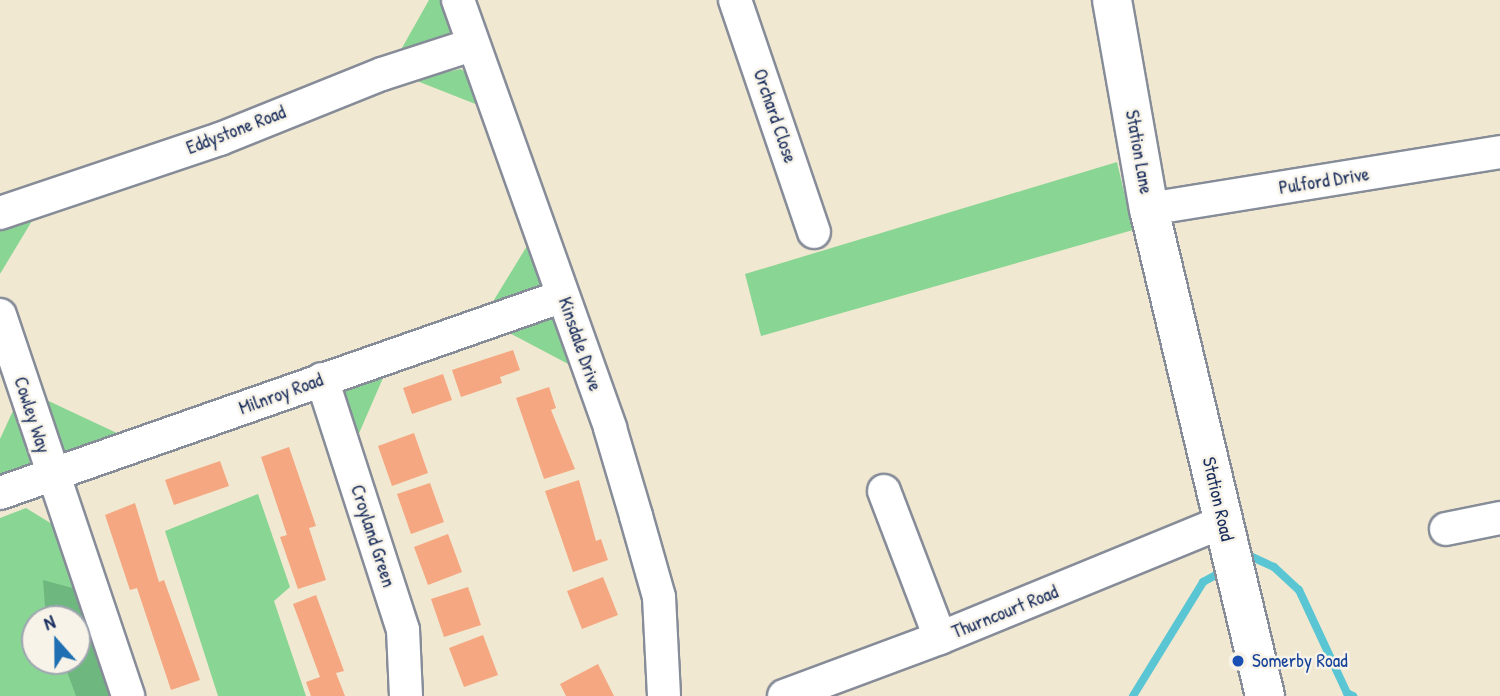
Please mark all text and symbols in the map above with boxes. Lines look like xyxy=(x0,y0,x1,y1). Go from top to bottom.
street label: Orchard Close xyxy=(748,66,802,166)
street label: Eddystone Road xyxy=(183,101,289,159)
street label: Station Lane xyxy=(1120,108,1158,196)
street label: Pulford Drive xyxy=(1277,163,1371,199)
street label: Kinsdale Drive xyxy=(553,294,607,394)
street label: Milnroy Road xyxy=(236,368,326,420)
street label: Cowley Way xyxy=(9,374,55,456)
street label: Station Road xyxy=(1197,455,1239,543)
street label: Croyland Green xyxy=(346,482,400,590)
street label: Thurncourt Road xyxy=(949,580,1061,644)
north arrow xyxy=(21,605,91,675)
text: N xyxy=(40,608,59,636)
place label: Somerby Road xyxy=(1252,650,1348,672)
marker: Somerby Road xyxy=(1230,653,1246,669)

